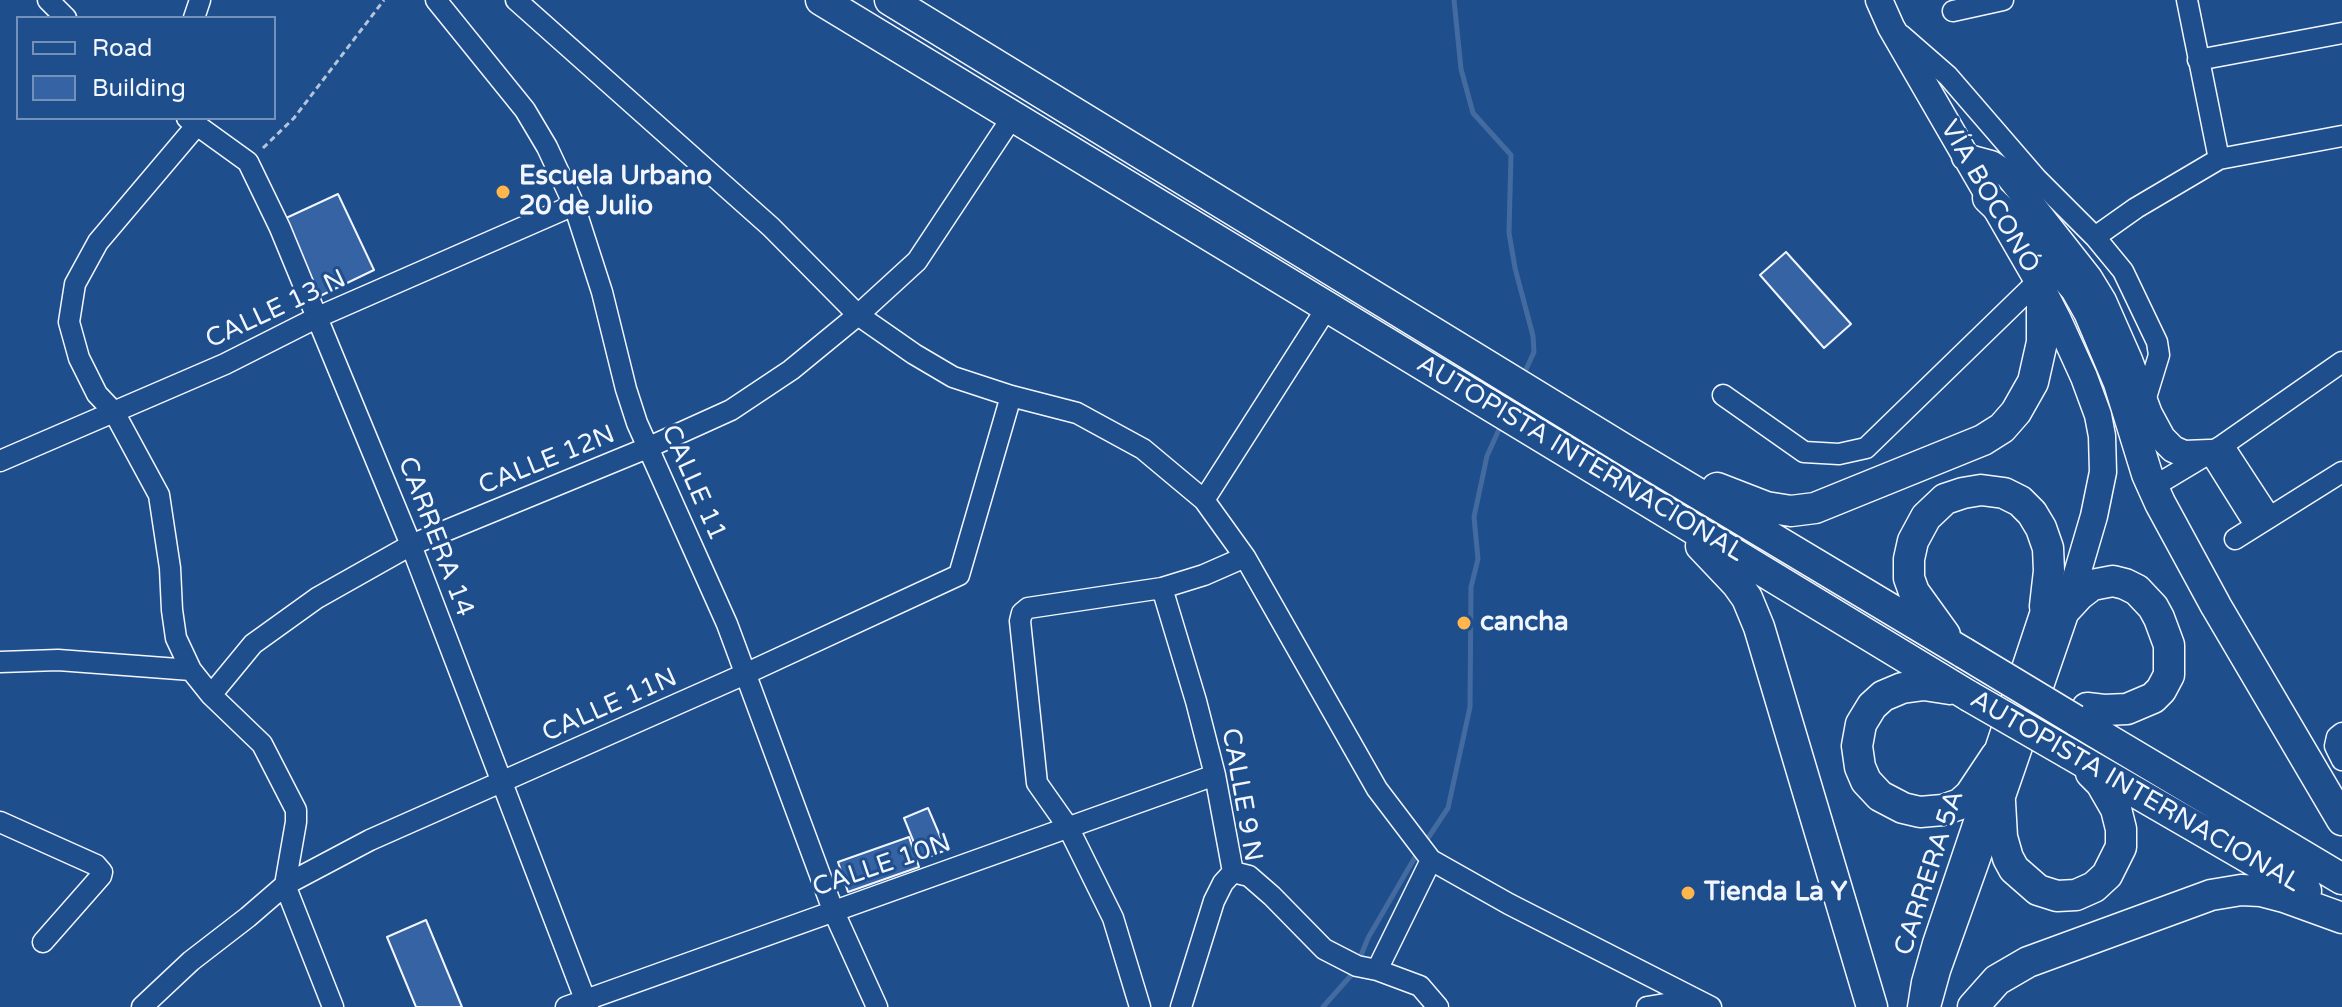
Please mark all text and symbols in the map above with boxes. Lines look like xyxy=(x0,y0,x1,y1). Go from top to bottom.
legend xyxy=(16,16,276,120)
text: Road xyxy=(92,34,152,63)
text: Building xyxy=(92,74,186,103)
street label: VÍA BOCONÓ xyxy=(1933,115,2045,279)
place label: Escuela Urbano 20 de Julio xyxy=(519,161,712,222)
marker: Escuela Urbano 20 de Julio xyxy=(494,183,512,201)
street label: CALLE 13 N xyxy=(201,264,351,356)
street label: AUTOPISTA INTERNACIONAL xyxy=(1411,349,1749,569)
street label: CALLE 12N xyxy=(474,420,620,502)
street label: CALLE 11 xyxy=(654,420,732,546)
street label: CARRERA 14 xyxy=(390,453,480,621)
place label: cancha xyxy=(1480,607,1569,639)
marker: cancha xyxy=(1455,614,1473,632)
street label: CALLE 11N xyxy=(538,662,682,750)
street label: AUTOPISTA INTERNACIONAL xyxy=(1964,684,2306,900)
street label: CALLE 9 N xyxy=(1214,726,1268,864)
street label: CARRERA 5A xyxy=(1889,787,1971,959)
street label: CALLE 10N xyxy=(809,828,955,904)
place label: Tienda La Y xyxy=(1704,877,1847,909)
marker: Tienda La Y xyxy=(1679,884,1697,902)

